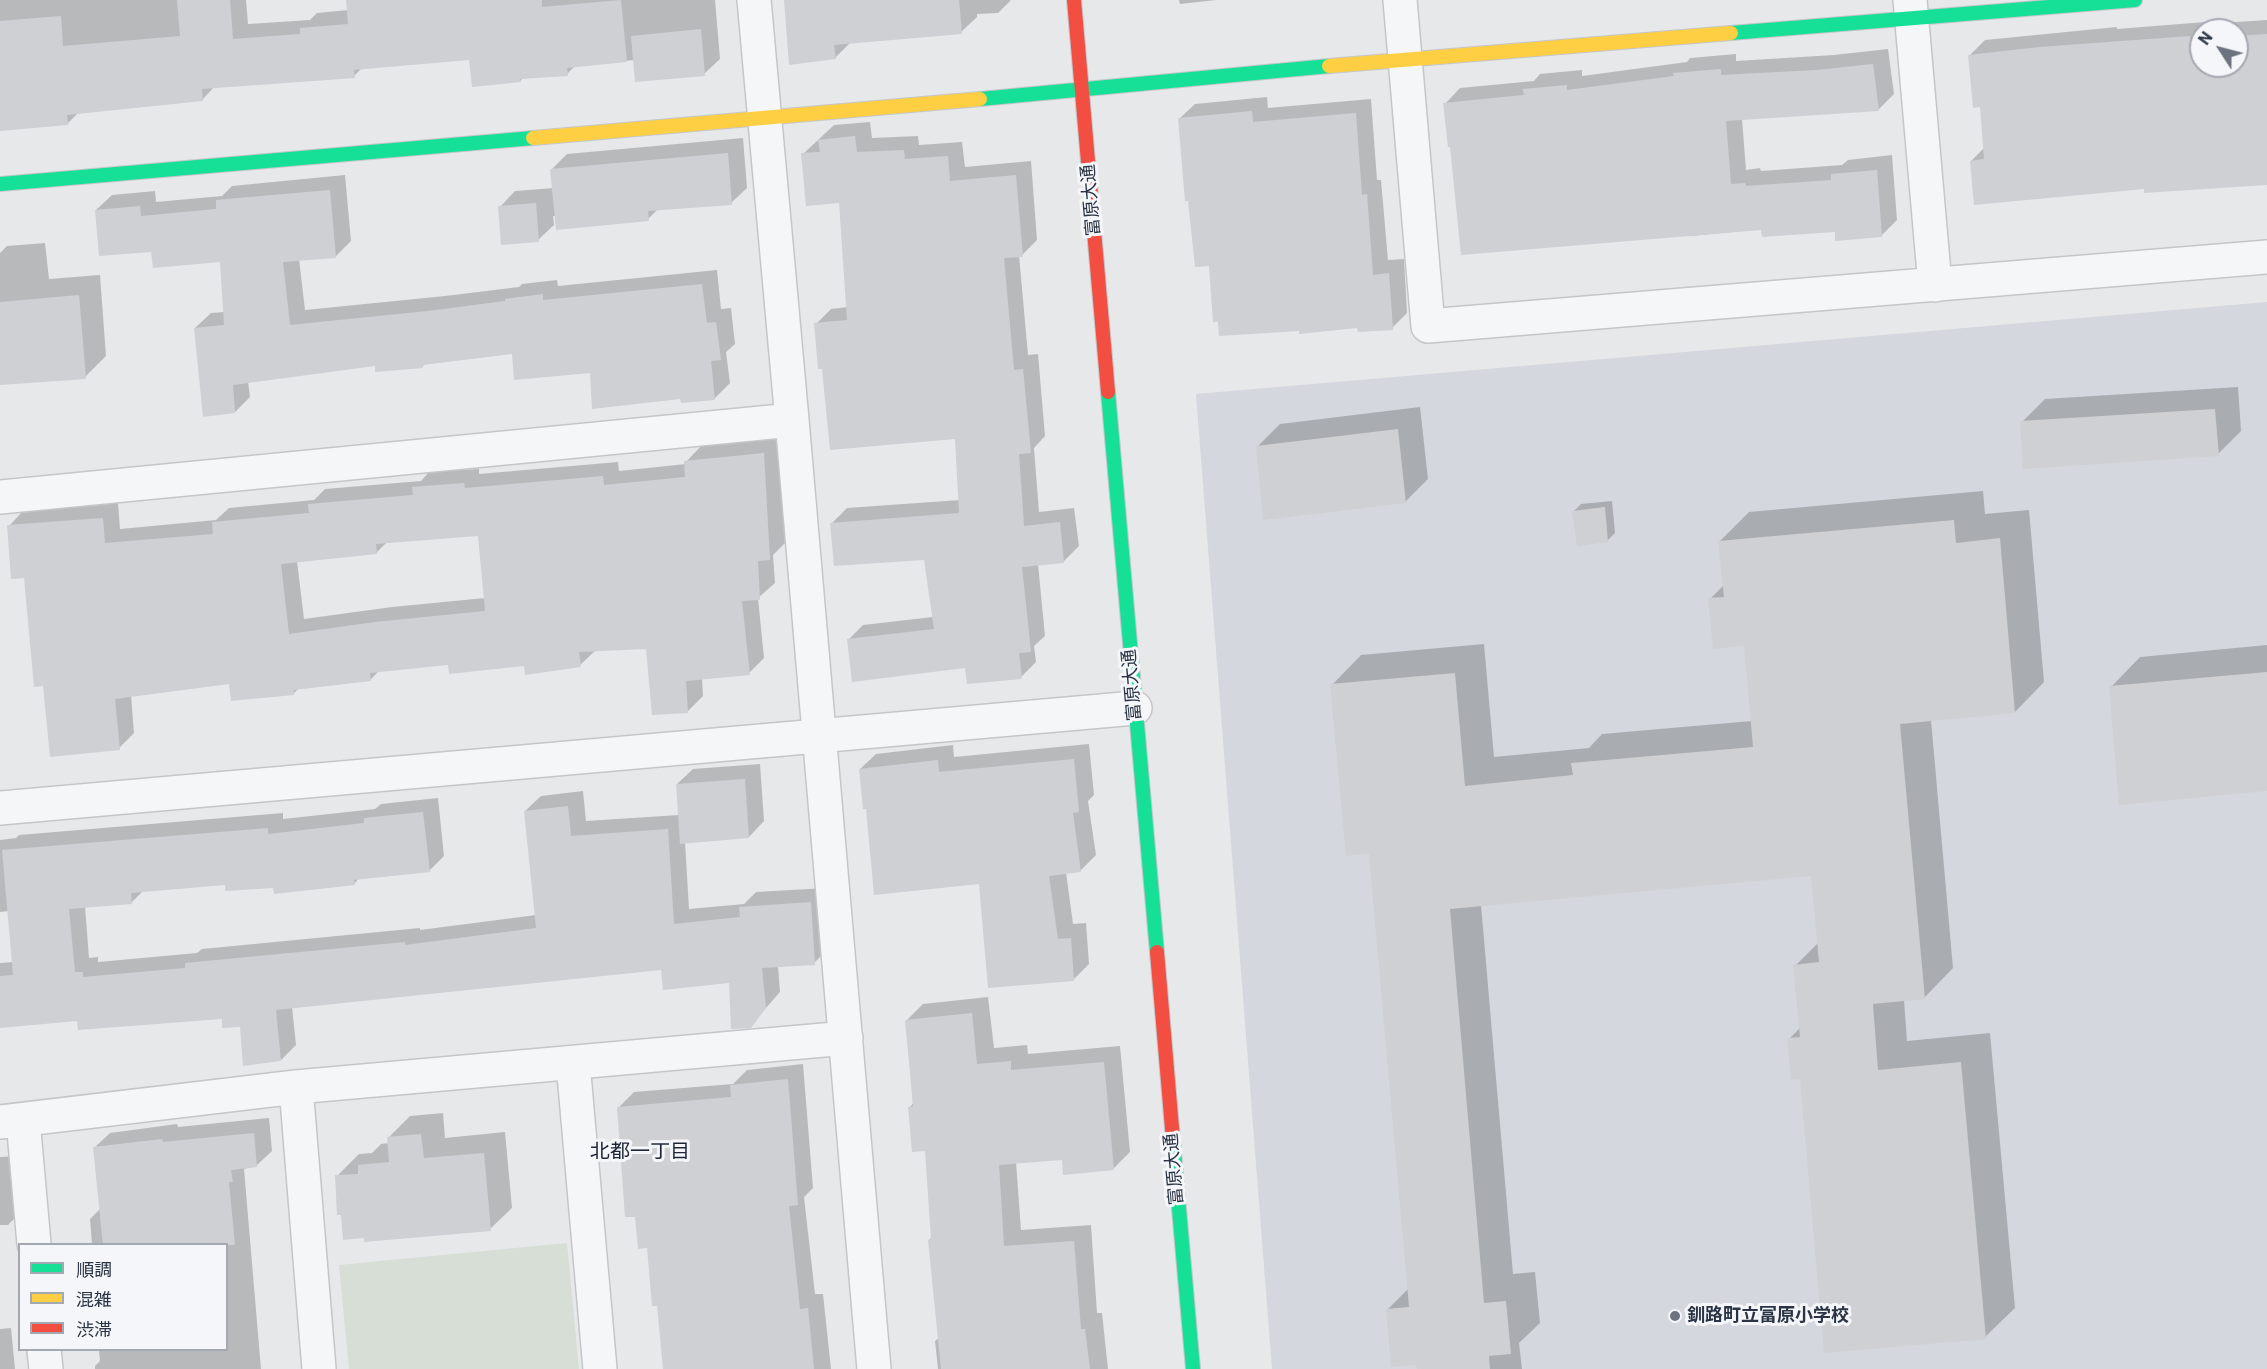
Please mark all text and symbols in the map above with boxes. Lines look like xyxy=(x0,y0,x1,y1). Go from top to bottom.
north arrow xyxy=(2189,18,2249,78)
text: N xyxy=(2195,28,2217,48)
street label: 富原大通 xyxy=(1078,163,1106,237)
street label: 富原大通 xyxy=(1119,648,1147,722)
street label: 富原大通 xyxy=(1161,1132,1189,1206)
district label: 北都一丁目 xyxy=(590,1141,690,1165)
legend xyxy=(18,1243,228,1351)
text: 順調 xyxy=(76,1259,112,1280)
text: 混雑 xyxy=(76,1289,112,1310)
place label: 釧路町立富原小学校 xyxy=(1687,1305,1849,1327)
marker: 釧路町立富原小学校 xyxy=(1668,1309,1682,1323)
text: 渋滞 xyxy=(76,1319,112,1340)

